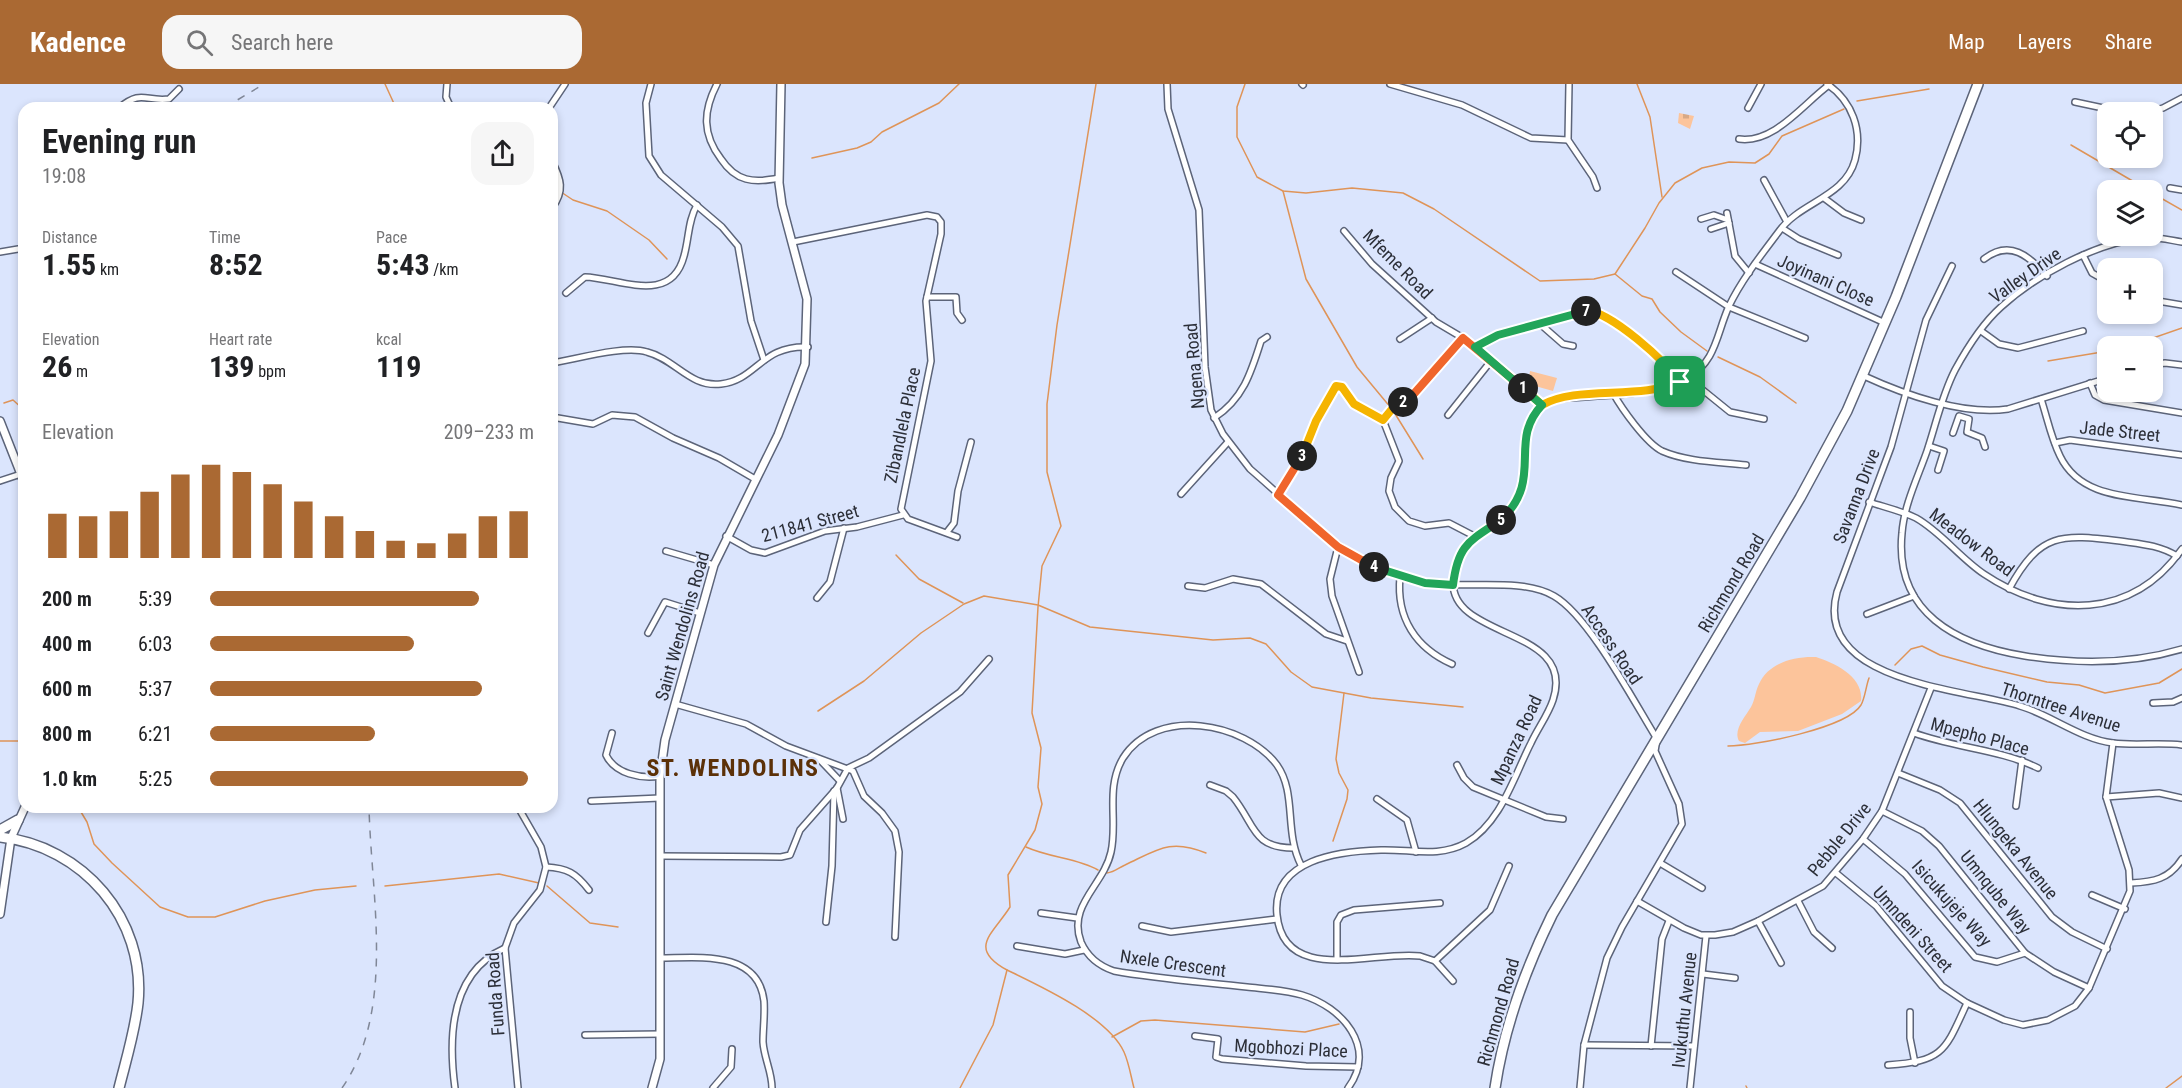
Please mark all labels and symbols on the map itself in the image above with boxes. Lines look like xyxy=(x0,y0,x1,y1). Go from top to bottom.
street label: Mfeme Road xyxy=(1359,225,1437,303)
street label: Valley Drive xyxy=(1985,243,2065,307)
street label: Joyinani Close xyxy=(1774,249,1878,311)
pin: 7 xyxy=(1571,296,1601,326)
street label: Ngena Road xyxy=(1180,322,1208,410)
pin xyxy=(1654,356,1705,407)
street label: Zibandlela Place xyxy=(880,365,924,485)
pin: 1 xyxy=(1508,373,1538,403)
pin: 2 xyxy=(1388,387,1418,417)
street label: Jade Street xyxy=(2079,416,2161,446)
pin: 3 xyxy=(1287,441,1317,471)
street label: Savanna Drive xyxy=(1828,445,1884,547)
street label: 211841 Street xyxy=(759,500,861,546)
street label: Meadow Road xyxy=(1926,503,2018,581)
pin: 5 xyxy=(1486,505,1516,535)
street label: Richmond Road xyxy=(1693,530,1769,636)
street label: Saint Wendolins Road xyxy=(651,549,713,703)
pin: 4 xyxy=(1359,552,1389,582)
street label: Access Road xyxy=(1578,600,1646,688)
street label: Thorntree Avenue xyxy=(1998,678,2124,736)
street label: Mpanza Road xyxy=(1486,692,1546,788)
street label: Mpepho Place xyxy=(1928,713,2032,759)
district label: ST. WENDOLINS xyxy=(646,754,820,782)
street label: Hlungeka Avenue xyxy=(1969,795,2063,903)
street label: Pebble Drive xyxy=(1803,798,1875,880)
street label: Umnqube Way xyxy=(1956,846,2036,938)
street label: Isicukujeje Way xyxy=(1908,855,1997,951)
street label: Umndeni Street xyxy=(1869,882,1957,976)
street label: Nxele Crescent xyxy=(1119,945,1227,981)
street label: Ivukuthu Avenue xyxy=(1667,951,1701,1069)
street label: Funda Road xyxy=(482,952,508,1036)
street label: Richmond Road xyxy=(1473,956,1523,1068)
street label: Mgobhozi Place xyxy=(1234,1035,1348,1061)

